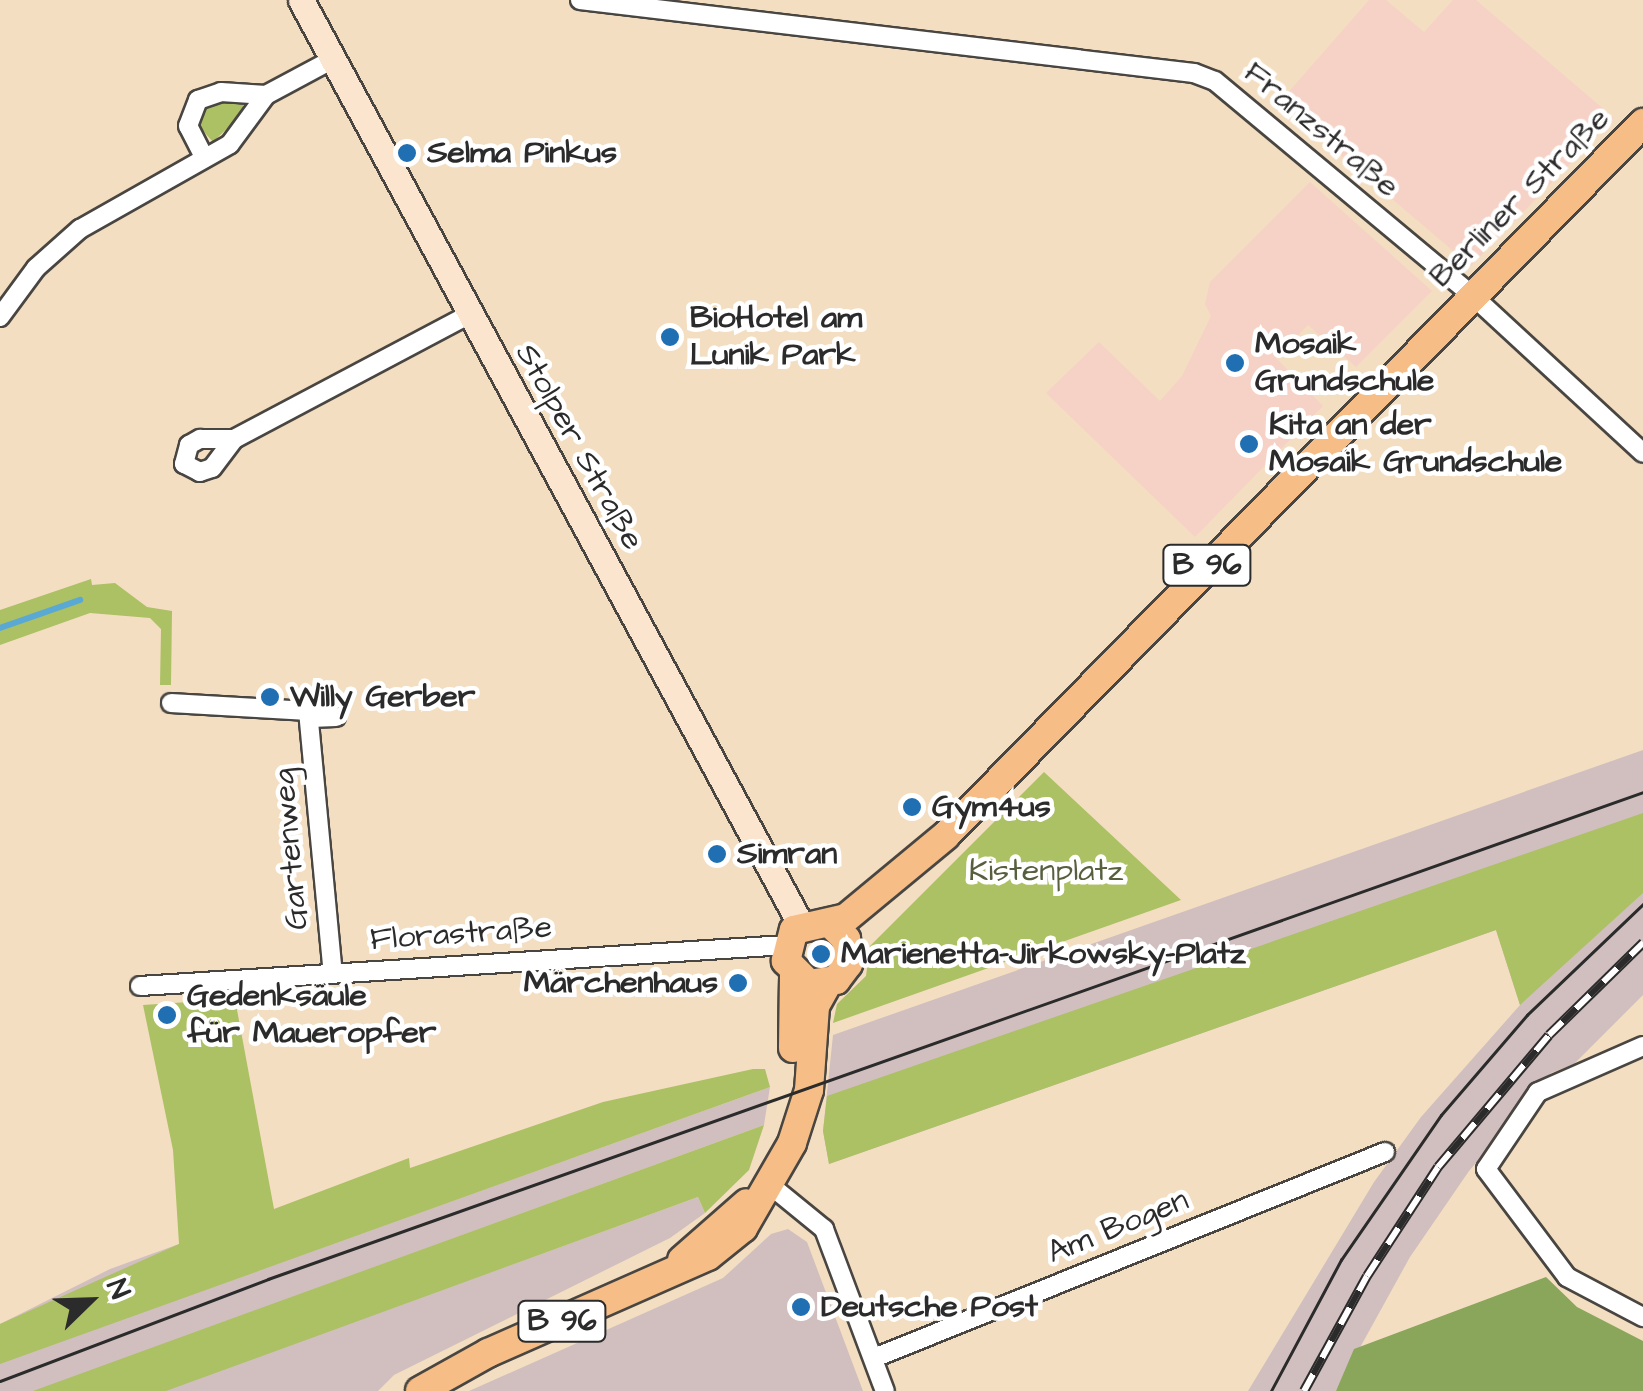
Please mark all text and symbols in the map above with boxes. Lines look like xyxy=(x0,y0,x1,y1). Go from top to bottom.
street label: Franzstraße xyxy=(1236,54,1406,206)
street label: Berliner Straße xyxy=(1422,100,1618,296)
place label: Selma Pinkus xyxy=(427,134,617,172)
marker: Selma Pinkus xyxy=(396,142,418,164)
place label: BioHotel am Lunik Park xyxy=(690,300,862,375)
marker: BioHotel am Lunik Park xyxy=(659,326,681,348)
place label: Mosaik Grundschule xyxy=(1255,326,1434,401)
street label: Stolper Straße xyxy=(507,337,651,557)
marker: Mosaik Grundschule xyxy=(1224,352,1246,374)
place label: Kita an der Mosaik Grundschule xyxy=(1269,407,1562,482)
marker: Kita an der Mosaik Grundschule xyxy=(1238,433,1260,455)
road number: B 96 xyxy=(1162,540,1252,590)
place label: Willy Gerber xyxy=(290,678,475,716)
marker: Willy Gerber xyxy=(259,686,281,708)
street label: Gartenweg xyxy=(265,767,317,931)
place label: Gym4us xyxy=(932,788,1051,826)
marker: Gym4us xyxy=(901,796,923,818)
place label: Simran xyxy=(737,835,837,873)
marker: Simran xyxy=(706,843,728,865)
park label: Kistenplatz xyxy=(969,852,1123,890)
street label: Florastraße xyxy=(369,908,553,960)
place label: Marienetta-Jirkowsky-Platz xyxy=(841,935,1246,973)
marker: Marienetta-Jirkowsky-Platz xyxy=(810,943,832,965)
place label: Märchenhaus xyxy=(524,964,718,1002)
marker: Märchenhaus xyxy=(727,972,749,994)
place label: Gedenksäule für Maueropfer xyxy=(187,978,436,1053)
marker: Gedenksäule für Maueropfer xyxy=(156,1004,178,1026)
street label: Am Bogen xyxy=(1042,1181,1194,1273)
north arrow xyxy=(40,1251,140,1351)
text: N xyxy=(97,1273,139,1305)
place label: Deutsche Post xyxy=(821,1288,1038,1326)
road number: B 96 xyxy=(517,1296,607,1346)
marker: Deutsche Post xyxy=(790,1296,812,1318)

